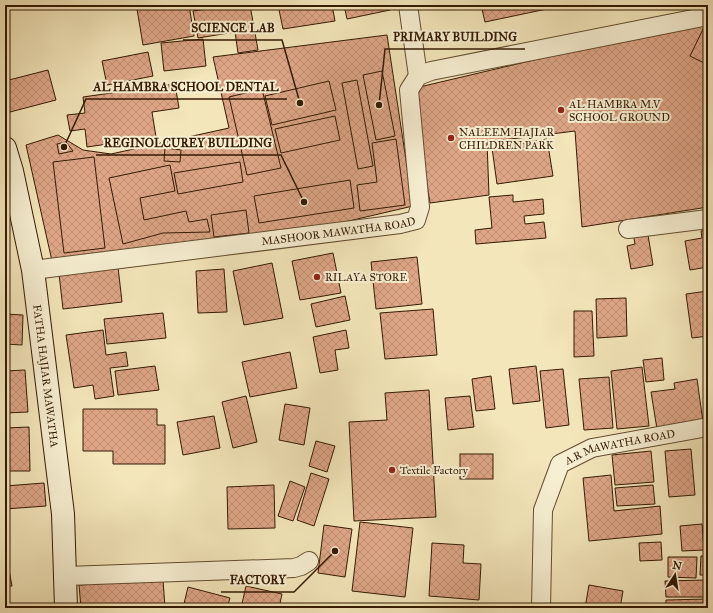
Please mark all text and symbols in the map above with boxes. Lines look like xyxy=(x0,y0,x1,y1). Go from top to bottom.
callout: SCIENCE LAB xyxy=(183,16,282,40)
text: SCIENCE LAB xyxy=(191,21,275,35)
callout: PRIMARY BUILDING xyxy=(385,25,525,49)
text: PRIMARY BUILDING xyxy=(393,30,517,44)
callout: AL HAMBRA SCHOOL DENTAL xyxy=(86,75,287,99)
text: AL HAMBRA SCHOOL DENTAL xyxy=(92,80,279,94)
place label: AL HAMBRA M.V SCHOOL GROUND xyxy=(568,98,670,124)
marker: AL HAMBRA M.V SCHOOL GROUND xyxy=(556,105,566,115)
place label: NALEEM HAJIAR CHILDREN PARK xyxy=(459,126,555,152)
callout: REGINOLCUREY BUILDING xyxy=(96,131,281,155)
marker: NALEEM HAJIAR CHILDREN PARK xyxy=(446,133,456,143)
text: REGINOLCUREY BUILDING xyxy=(104,136,272,150)
street label: MASHOOR MAWATHA ROAD xyxy=(261,214,417,248)
place label: RILAYA STORE xyxy=(325,271,407,284)
marker: RILAYA STORE xyxy=(312,272,322,282)
street label: FATHA HAJIAR MAWATHA xyxy=(30,304,61,449)
street label: A.R MAWATHA ROAD xyxy=(562,427,676,468)
place label: Textile Factory xyxy=(400,464,469,477)
marker: Textile Factory xyxy=(387,465,397,475)
north arrow xyxy=(655,555,695,595)
text: N xyxy=(671,558,684,573)
callout: FACTORY xyxy=(221,568,294,592)
text: FACTORY xyxy=(230,573,288,587)

